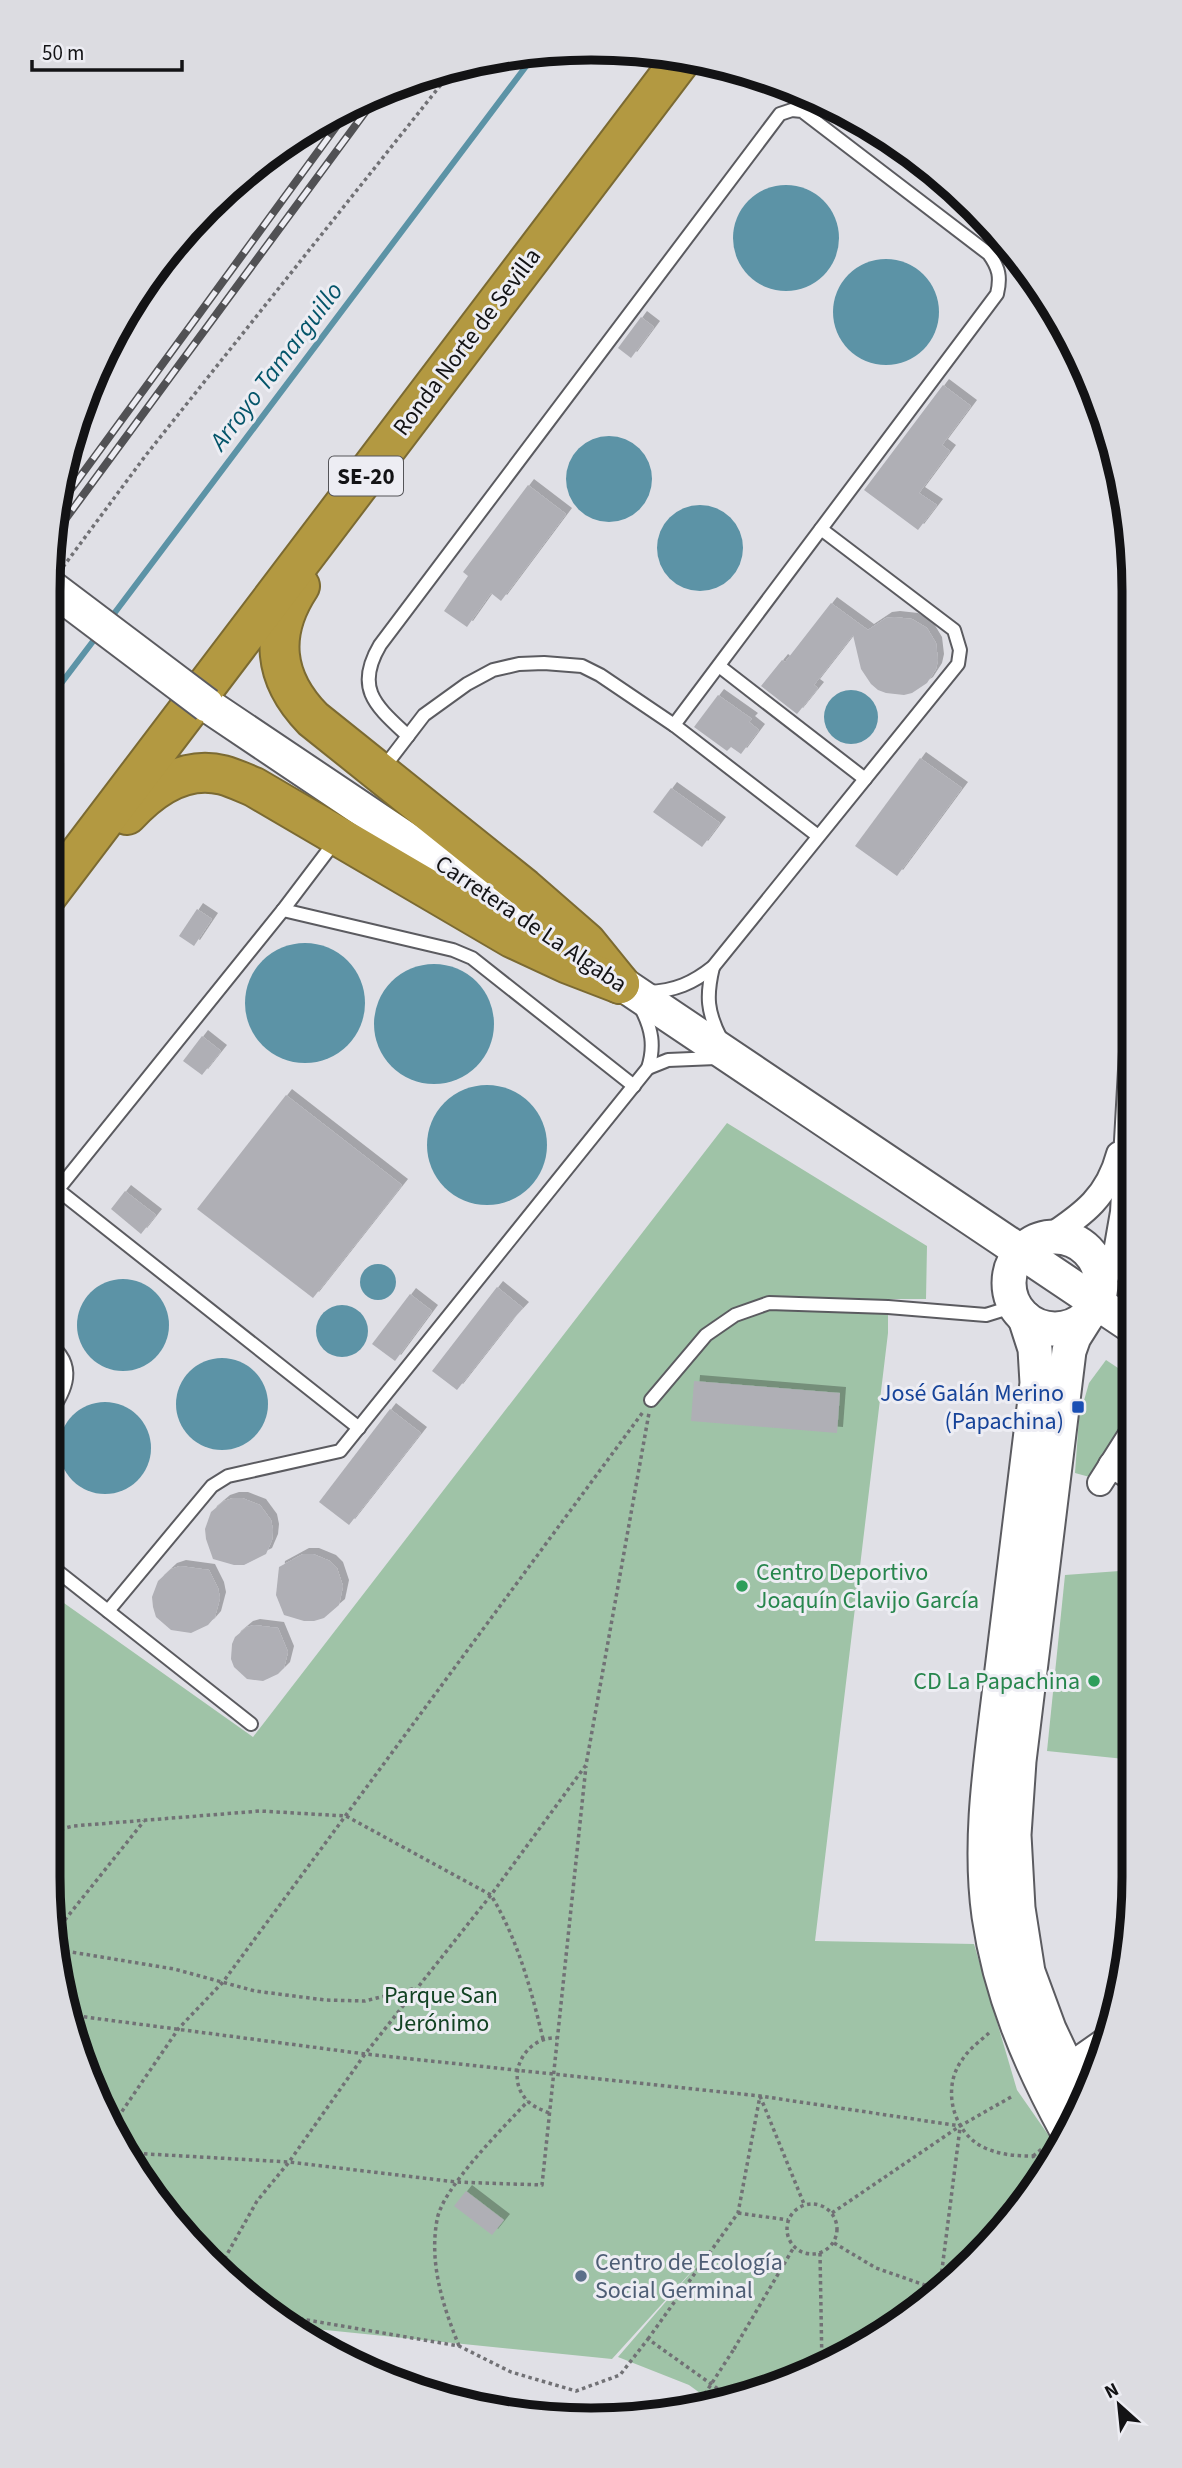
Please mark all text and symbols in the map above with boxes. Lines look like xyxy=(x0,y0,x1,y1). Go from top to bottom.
scale bar xyxy=(32,28,182,72)
text: 50 m xyxy=(42,38,84,68)
street label: Ronda Norte de Sevilla xyxy=(385,241,549,443)
water label: Arroyo Tamarguillo xyxy=(199,274,352,460)
road number: SE-20 xyxy=(329,456,403,496)
street label: Carretera de La Algaba xyxy=(428,847,634,1001)
place label: José Galán Merino (Papachina) xyxy=(880,1376,1064,1439)
marker: José Galán Merino (Papachina) xyxy=(1070,1399,1086,1415)
place label: Centro Deportivo Joaquín Clavijo García xyxy=(756,1555,979,1618)
marker: Centro Deportivo Joaquín Clavijo García xyxy=(734,1578,750,1594)
place label: CD La Papachina xyxy=(913,1664,1080,1699)
marker: CD La Papachina xyxy=(1086,1673,1102,1689)
park label: Parque San Jerónimo xyxy=(384,1978,498,2041)
place label: Centro de Ecología Social Germinal xyxy=(595,2245,783,2308)
marker: Centro de Ecología Social Germinal xyxy=(573,2268,589,2284)
north arrow xyxy=(1084,2370,1154,2440)
text: N xyxy=(1100,2376,1124,2406)

